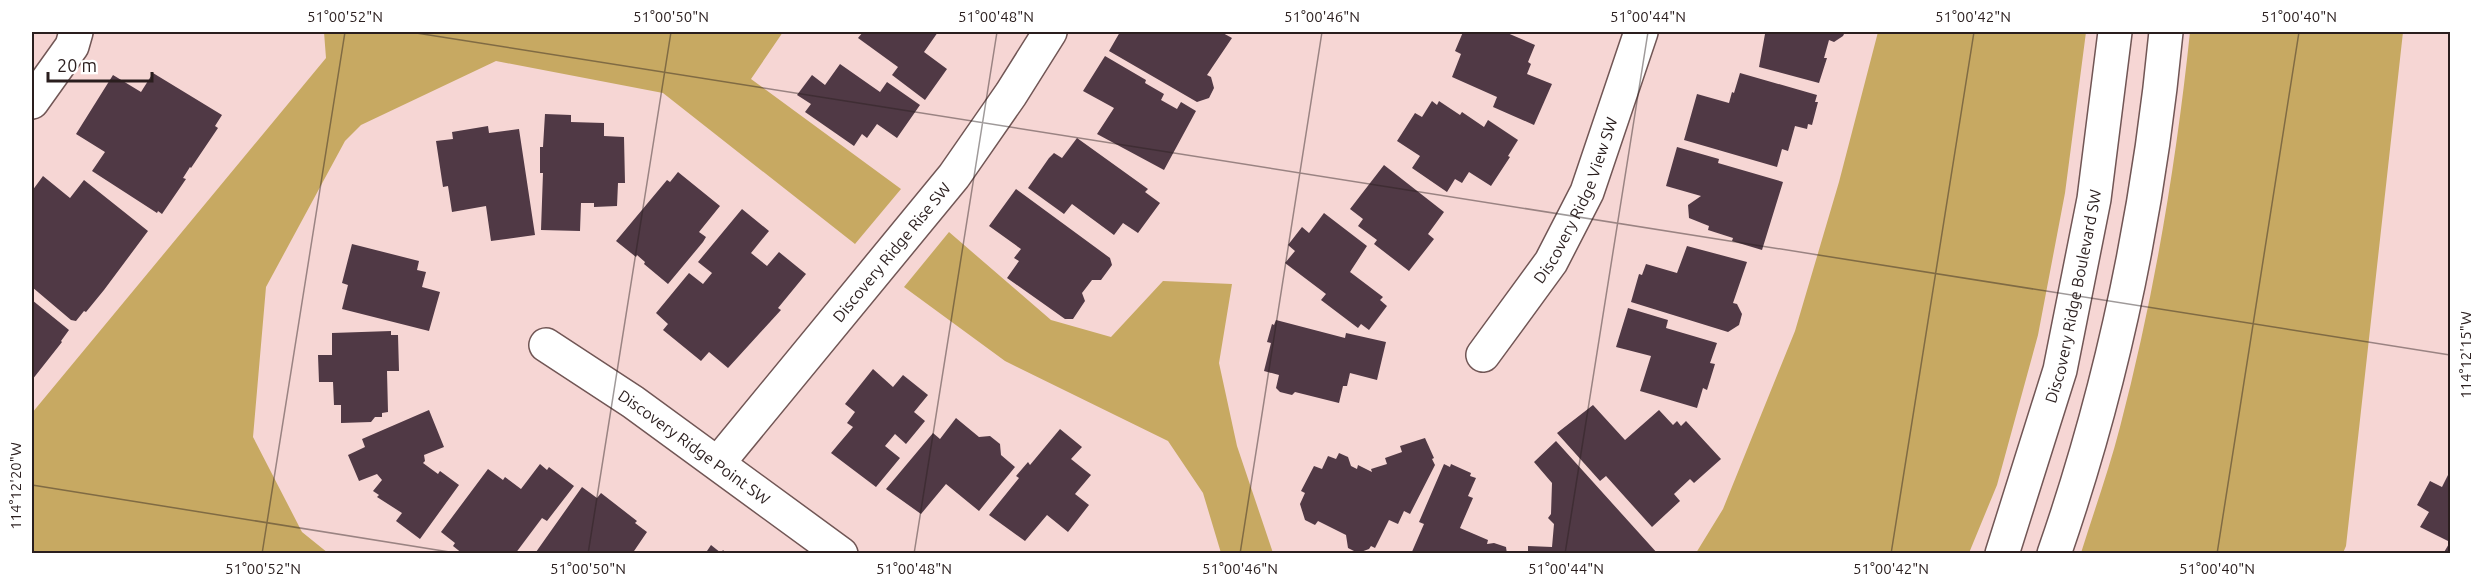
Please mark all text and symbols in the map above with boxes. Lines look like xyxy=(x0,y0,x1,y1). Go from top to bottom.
text: 51°00'52"N xyxy=(307,8,383,25)
text: 51°00'50"N xyxy=(633,8,709,25)
text: 51°00'48"N xyxy=(958,8,1034,25)
text: 51°00'46"N xyxy=(1284,8,1360,25)
text: 51°00'44"N xyxy=(1610,8,1686,25)
text: 51°00'42"N xyxy=(1935,8,2011,25)
text: 51°00'40"N xyxy=(2261,8,2337,25)
scale bar xyxy=(48,45,152,83)
text: 20 m xyxy=(57,55,97,75)
street label: Discovery Ridge View SW xyxy=(1530,114,1621,286)
street label: Discovery Ridge Rise SW xyxy=(829,179,954,325)
street label: Discovery Ridge Boulevard SW xyxy=(2041,188,2104,405)
text: 114°12'15"W xyxy=(2457,311,2474,399)
street label: Discovery Ridge Point SW xyxy=(615,386,774,508)
text: 114°12'20"W xyxy=(7,442,24,530)
text: 51°00'52"N xyxy=(225,560,301,577)
text: 51°00'50"N xyxy=(550,560,626,577)
text: 51°00'48"N xyxy=(876,560,952,577)
text: 51°00'46"N xyxy=(1202,560,1278,577)
text: 51°00'44"N xyxy=(1528,560,1604,577)
text: 51°00'42"N xyxy=(1853,560,1929,577)
text: 51°00'40"N xyxy=(2179,560,2255,577)

